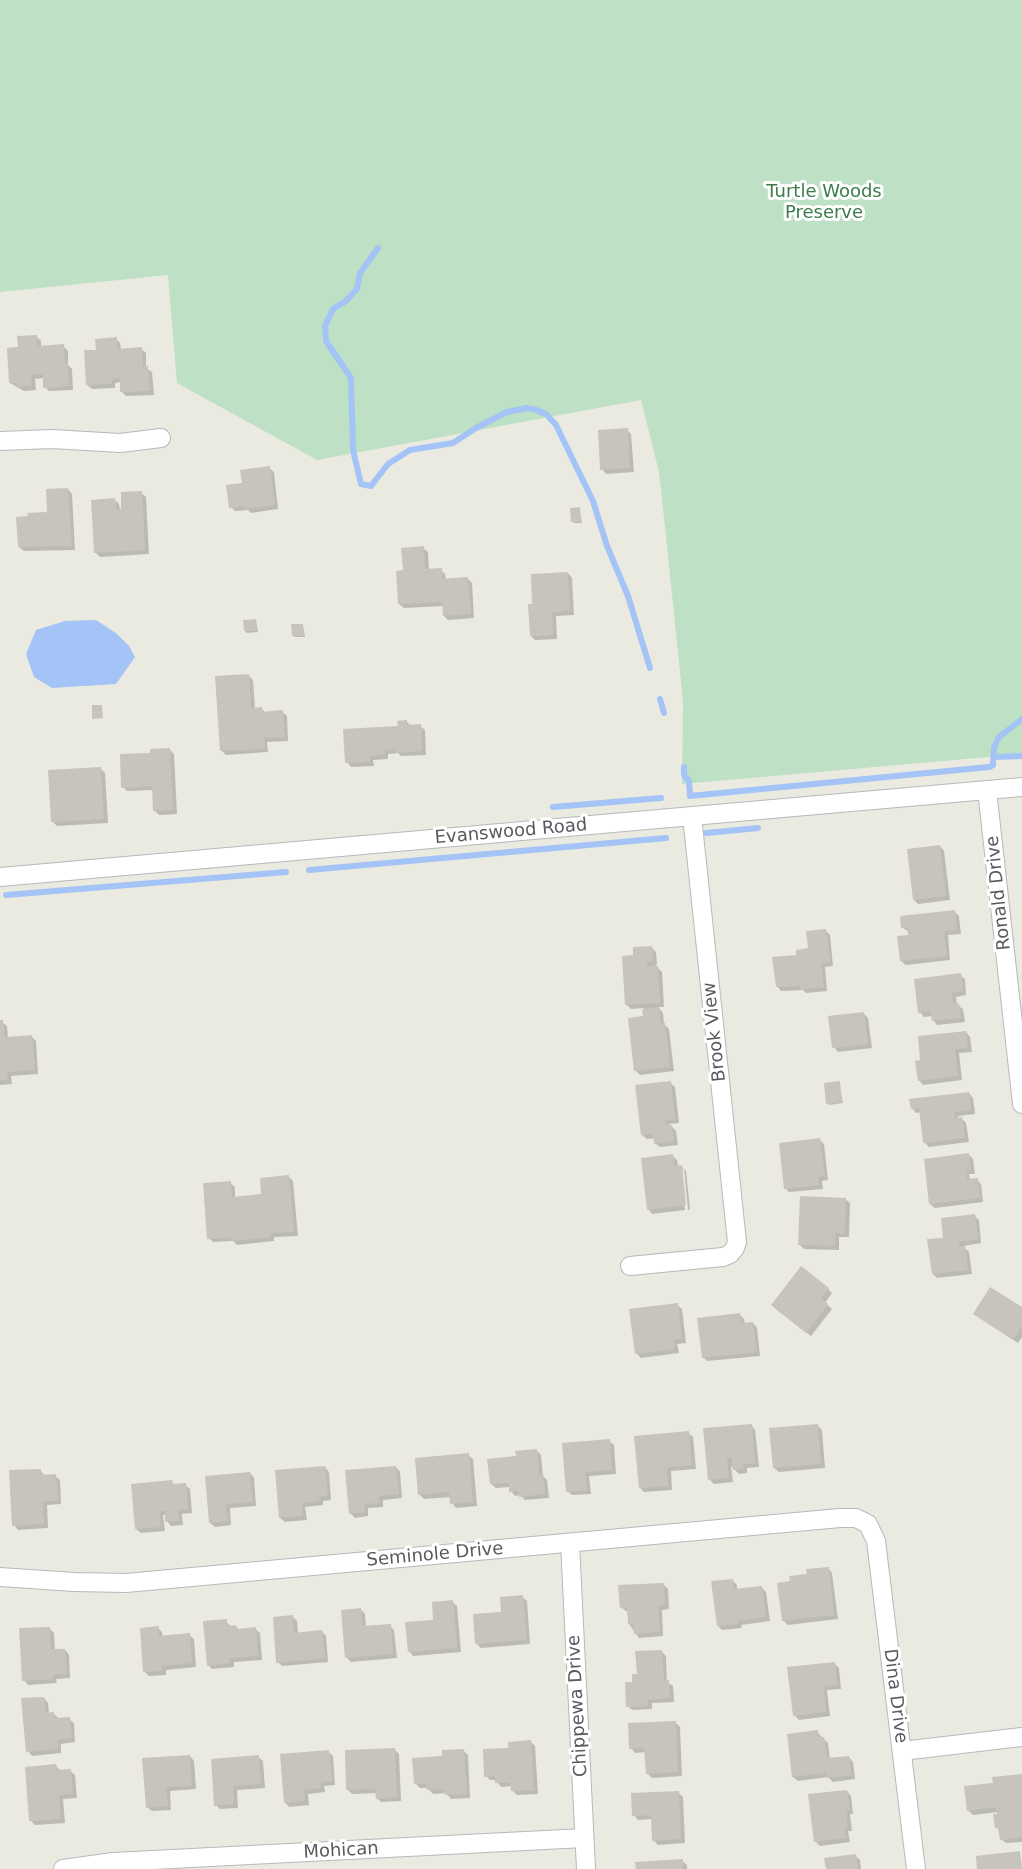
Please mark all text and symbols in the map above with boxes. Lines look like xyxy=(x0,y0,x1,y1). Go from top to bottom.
park label: Turtle Woods Preserve xyxy=(766,181,882,224)
street label: Evanswood Road xyxy=(434,815,588,849)
street label: Ronald Drive xyxy=(982,835,1016,951)
street label: Brook View xyxy=(699,981,731,1083)
street label: Seminole Drive xyxy=(366,1538,504,1572)
street label: Chippewa Drive xyxy=(563,1634,593,1778)
street label: Dina Drive xyxy=(878,1648,912,1744)
street label: Mohican xyxy=(303,1838,379,1864)

